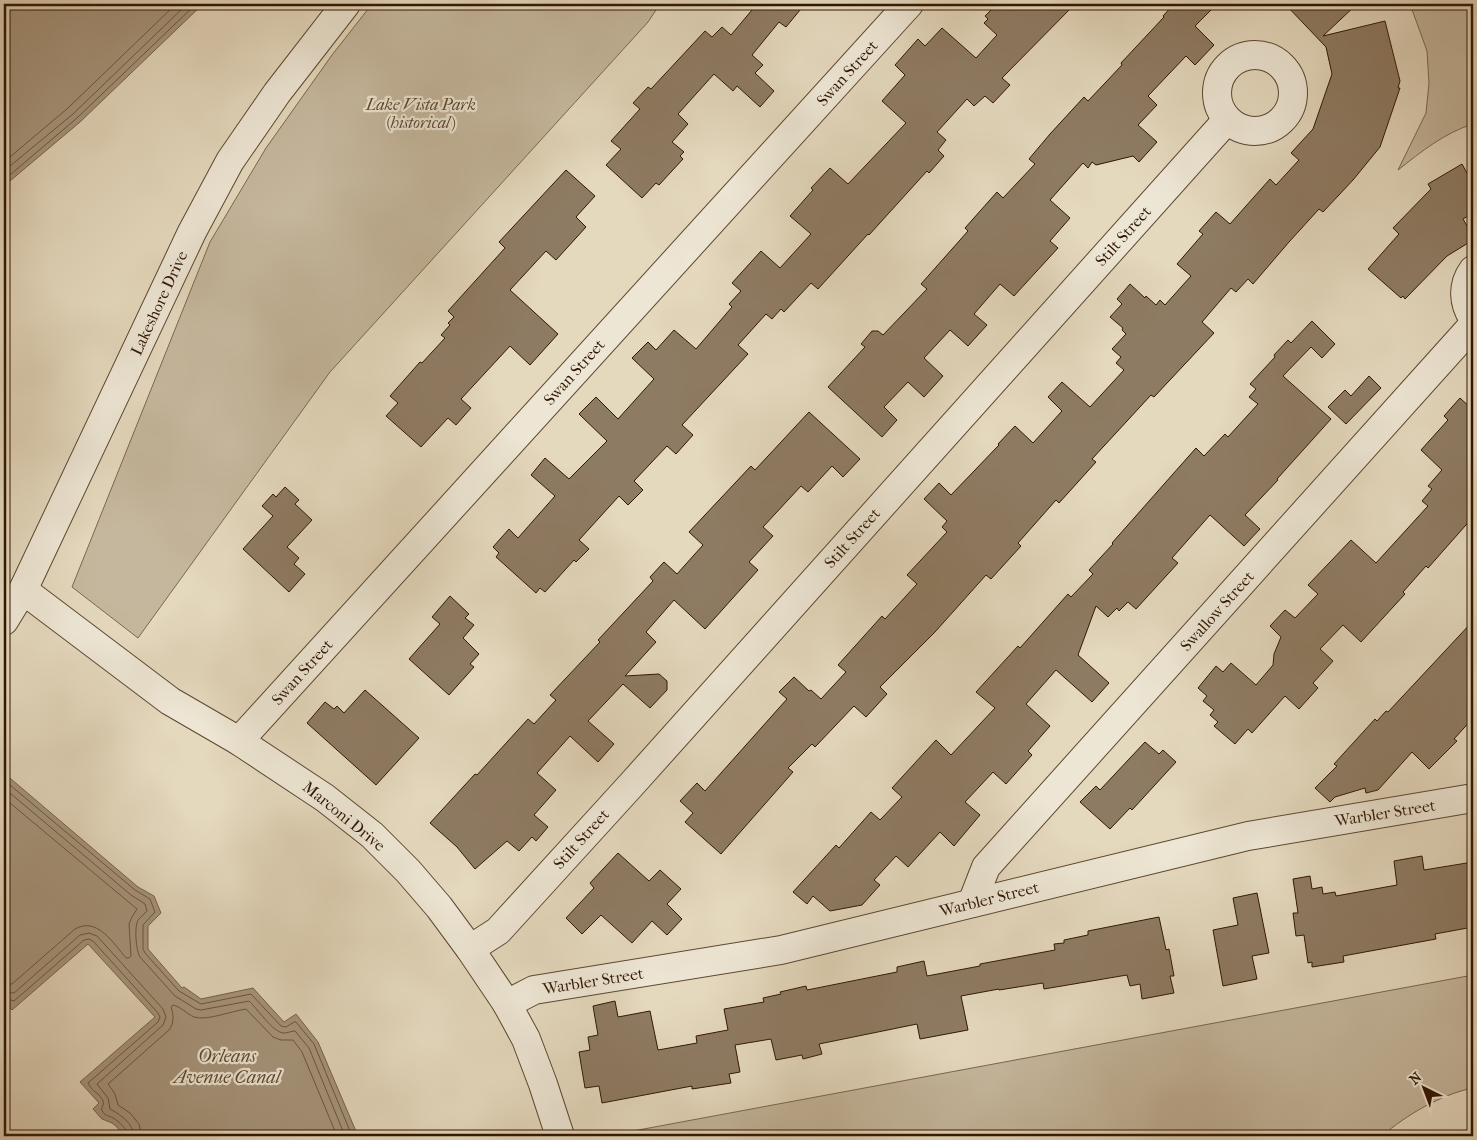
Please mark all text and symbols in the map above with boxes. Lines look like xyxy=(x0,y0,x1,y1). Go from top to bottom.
street label: Swan Street xyxy=(812,36,882,110)
park label: Lake Vista Park (historical) xyxy=(365,95,476,132)
street label: Stilt Street xyxy=(1091,202,1155,270)
street label: Lakeshore Drive xyxy=(127,248,192,358)
street label: Swan Street xyxy=(539,335,609,409)
street label: Stilt Street xyxy=(820,504,884,572)
street label: Swallow Street xyxy=(1176,567,1258,655)
street label: Swan Street xyxy=(267,635,337,709)
street label: Marconi Drive xyxy=(299,777,389,855)
street label: Warbler Street xyxy=(1332,796,1437,830)
street label: Stilt Street xyxy=(549,805,613,873)
street label: Warbler Street xyxy=(936,877,1041,921)
street label: Warbler Street xyxy=(540,964,645,998)
water label: Orleans Avenue Canal xyxy=(172,1046,283,1088)
north arrow xyxy=(1400,1062,1450,1112)
text: N xyxy=(1406,1069,1426,1089)

